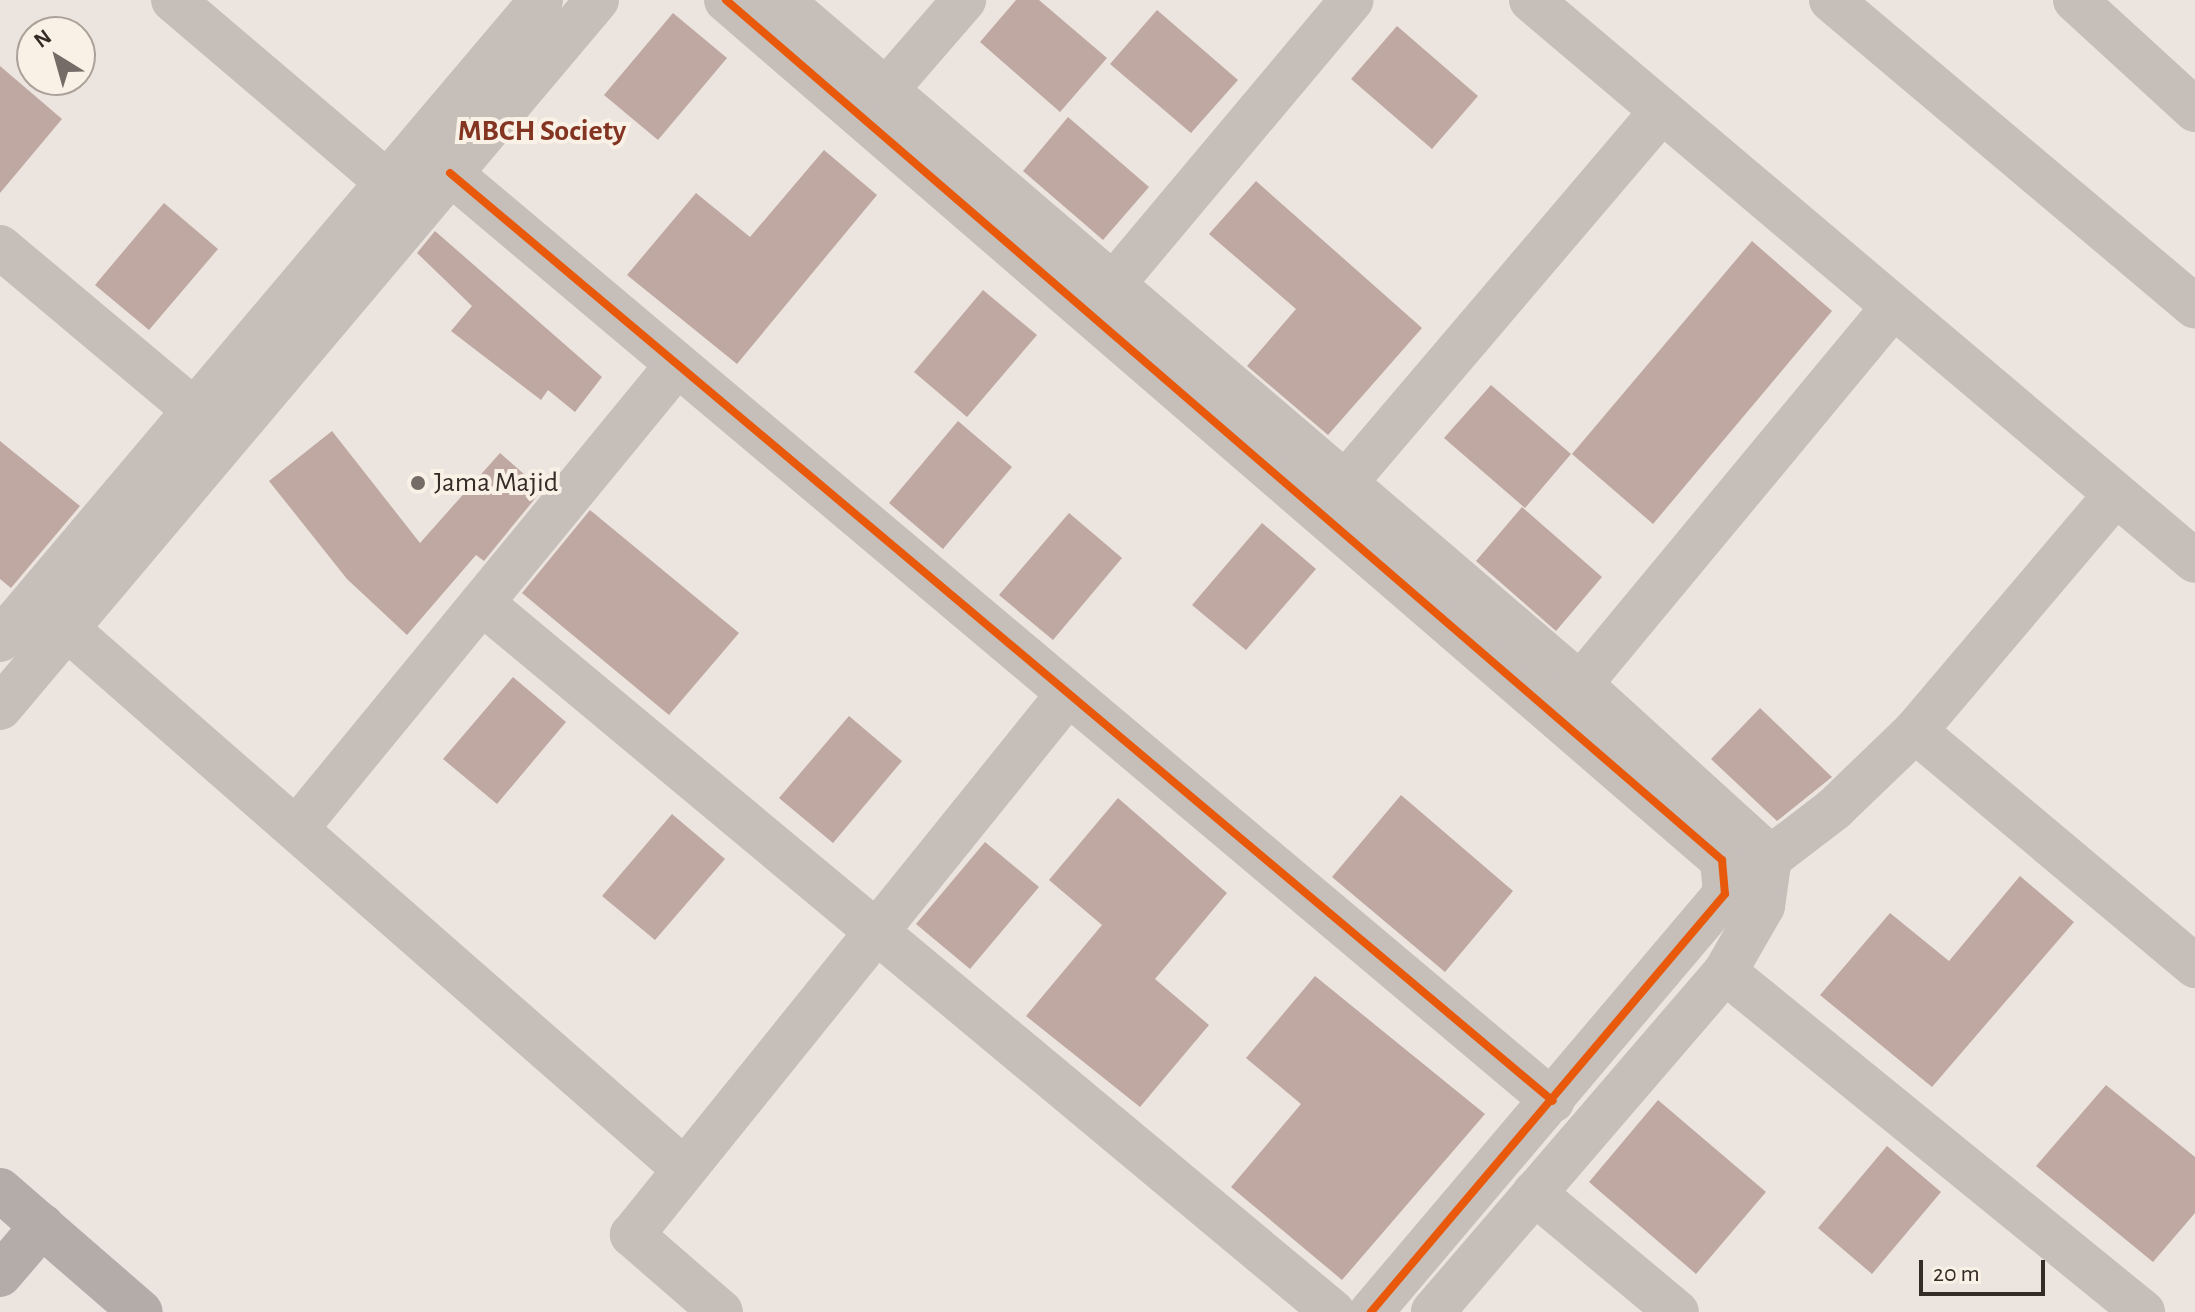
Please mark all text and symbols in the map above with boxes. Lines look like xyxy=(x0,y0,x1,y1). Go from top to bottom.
north arrow xyxy=(16,16,96,96)
text: N xyxy=(30,25,55,52)
district label: MBCH Society xyxy=(458,113,626,149)
place label: Jama Majid xyxy=(434,466,558,500)
marker: Jama Majid xyxy=(409,474,427,492)
scale bar xyxy=(1923,1244,2049,1294)
text: 20 m xyxy=(1933,1262,1980,1286)

